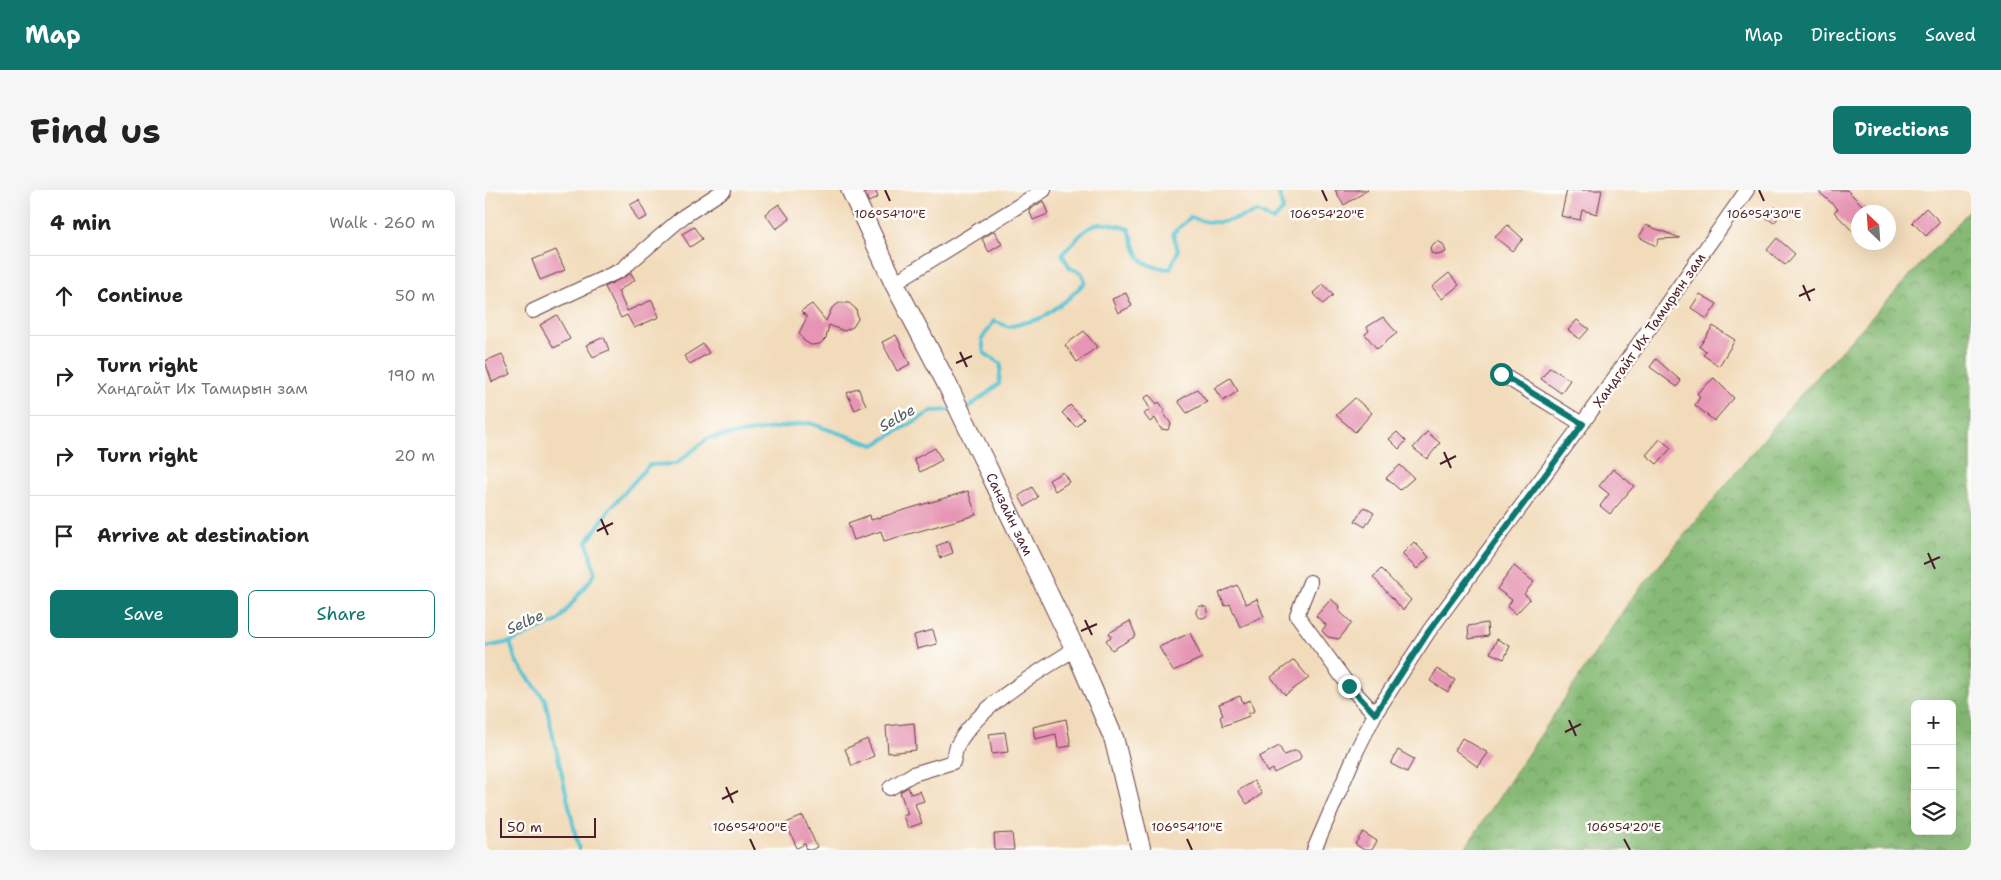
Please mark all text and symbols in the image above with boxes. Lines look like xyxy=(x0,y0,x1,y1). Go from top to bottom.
text: Map xyxy=(25,19,81,51)
text: Map xyxy=(1745,23,1783,47)
text: Directions xyxy=(1811,23,1897,47)
text: Saved xyxy=(1925,23,1976,47)
button: Directions xyxy=(1833,106,1971,154)
text: Find us xyxy=(30,107,161,154)
north arrow xyxy=(1851,205,1896,250)
text: 106°54'10"E xyxy=(854,206,926,222)
text: 106°54'20"E xyxy=(1290,206,1364,222)
text: 106°54'30"E xyxy=(1727,206,1801,222)
text: 4 min xyxy=(50,209,111,237)
text: Walk · 260 m xyxy=(329,212,435,233)
street label: Хандгайт Их Тамирын зам xyxy=(1589,249,1709,411)
icon: ahead xyxy=(50,282,78,310)
text: Continue xyxy=(97,283,183,308)
text: 50 m xyxy=(395,285,435,306)
text: Turn right xyxy=(97,353,198,378)
icon: right xyxy=(50,362,78,390)
route start xyxy=(1490,363,1513,386)
text: 190 m xyxy=(388,365,435,386)
text: Хандгайт Их Тамирын зам xyxy=(97,378,308,399)
water label: Selbe xyxy=(875,400,919,436)
icon: right xyxy=(50,442,78,470)
text: Turn right xyxy=(97,443,198,468)
text: 20 m xyxy=(394,445,435,466)
street label: Санзайн зам xyxy=(982,470,1038,559)
icon: arrive xyxy=(50,522,78,550)
text: Arrive at destination xyxy=(97,523,309,548)
button: Save xyxy=(50,590,238,638)
button: Share xyxy=(248,590,435,638)
water label: Selbe xyxy=(503,605,547,639)
route end xyxy=(1338,675,1361,698)
map controls xyxy=(1911,700,1956,835)
button: + xyxy=(1911,700,1956,745)
button: − xyxy=(1911,745,1956,790)
button: layers xyxy=(1911,790,1956,835)
scale bar xyxy=(500,815,596,838)
text: 50 m xyxy=(507,818,542,836)
text: 106°54'00"E xyxy=(713,819,787,835)
text: 106°54'10"E xyxy=(1151,819,1223,835)
text: 106°54'20"E xyxy=(1587,819,1661,835)

